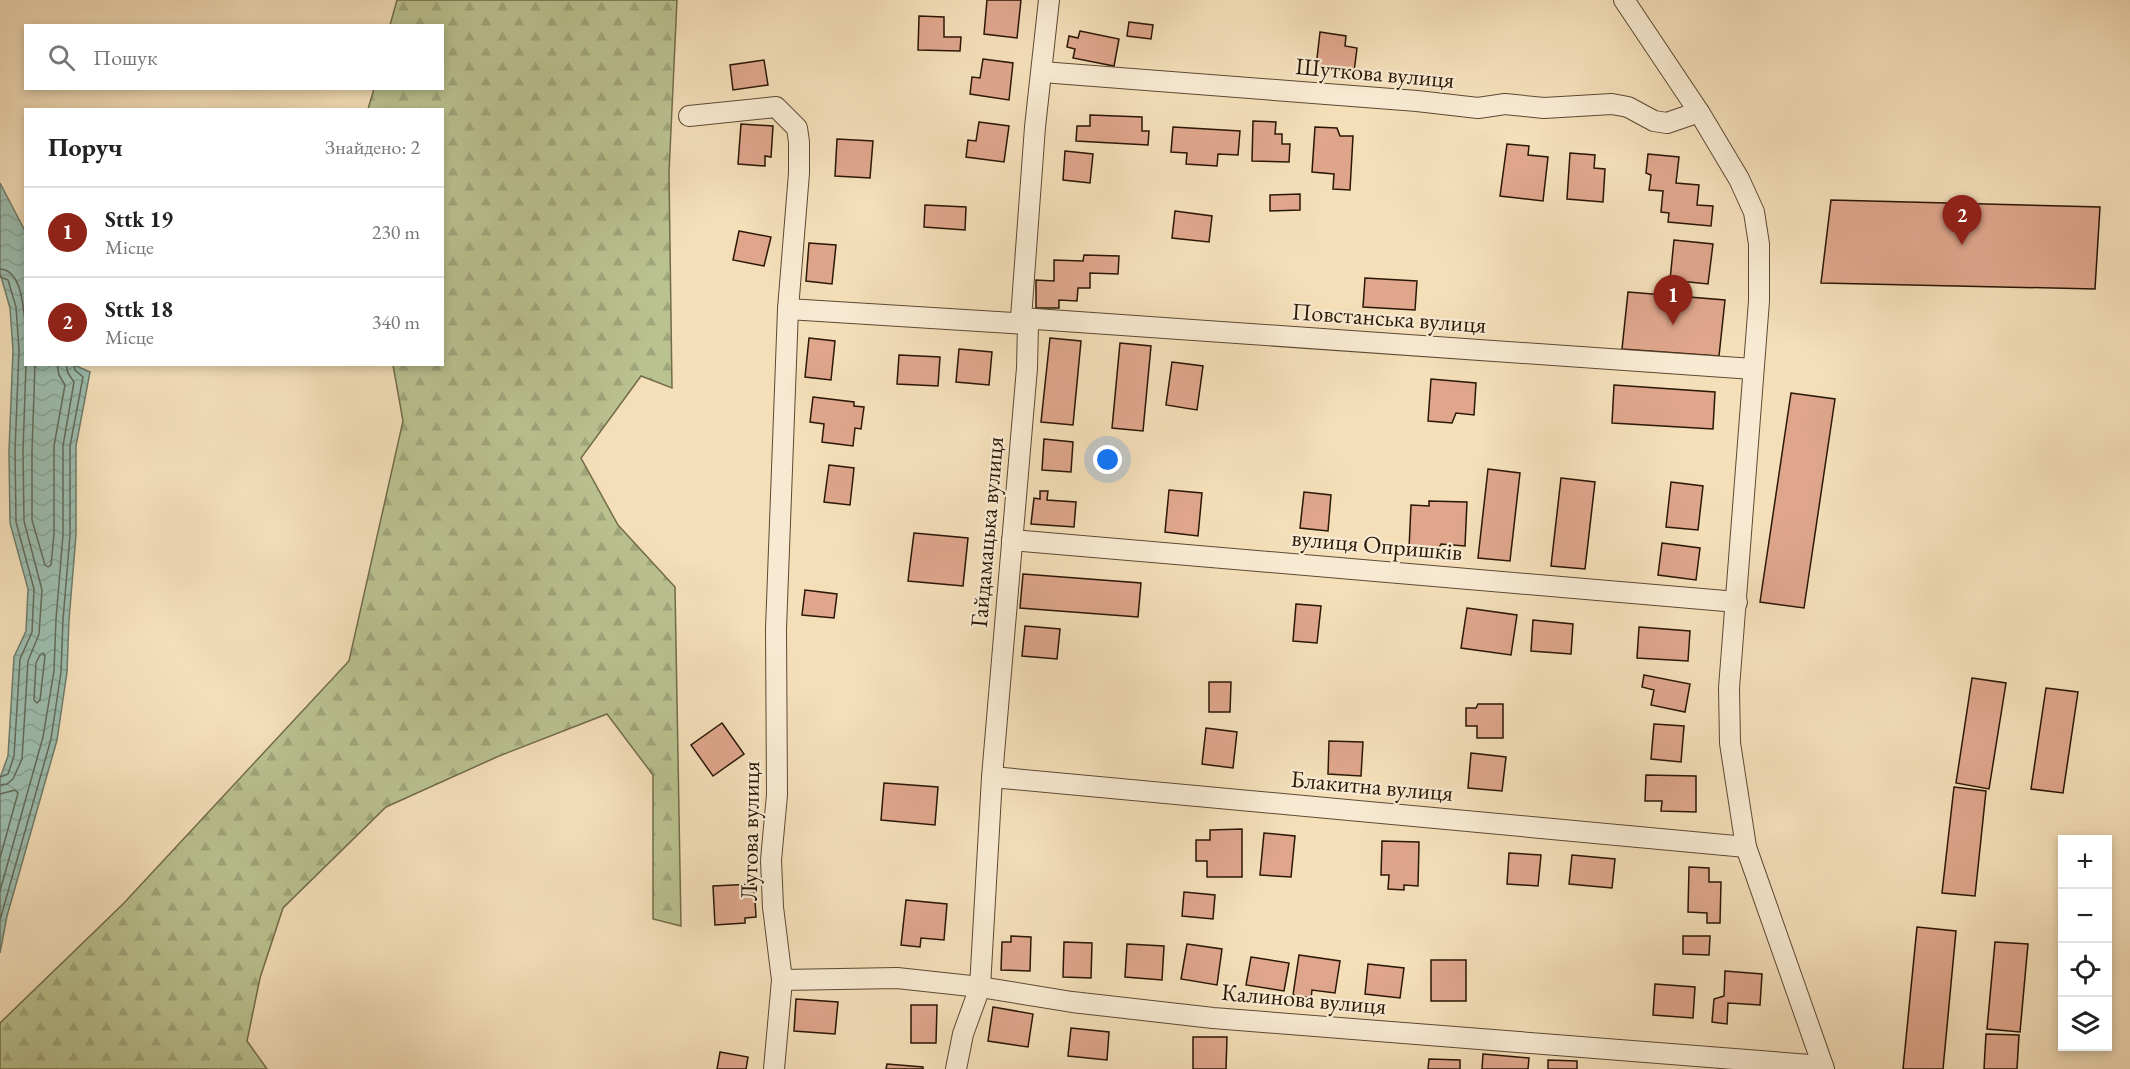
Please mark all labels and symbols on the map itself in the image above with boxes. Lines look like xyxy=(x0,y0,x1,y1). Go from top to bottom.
street label: Шуткова вулиця xyxy=(1294,50,1456,95)
pin: 2 xyxy=(1942,196,1982,245)
pin: 1 xyxy=(1654,276,1692,325)
street label: Повстанська вулиця xyxy=(1291,295,1488,340)
street label: Гайдамацька вулиця xyxy=(963,435,1010,629)
your location xyxy=(1093,445,1122,474)
street label: вулиця Опришків xyxy=(1290,522,1464,567)
street label: Лугова вулиця xyxy=(733,761,766,901)
street label: Блакитна вулиця xyxy=(1289,763,1455,808)
street label: Калинова вулиця xyxy=(1220,976,1388,1021)

